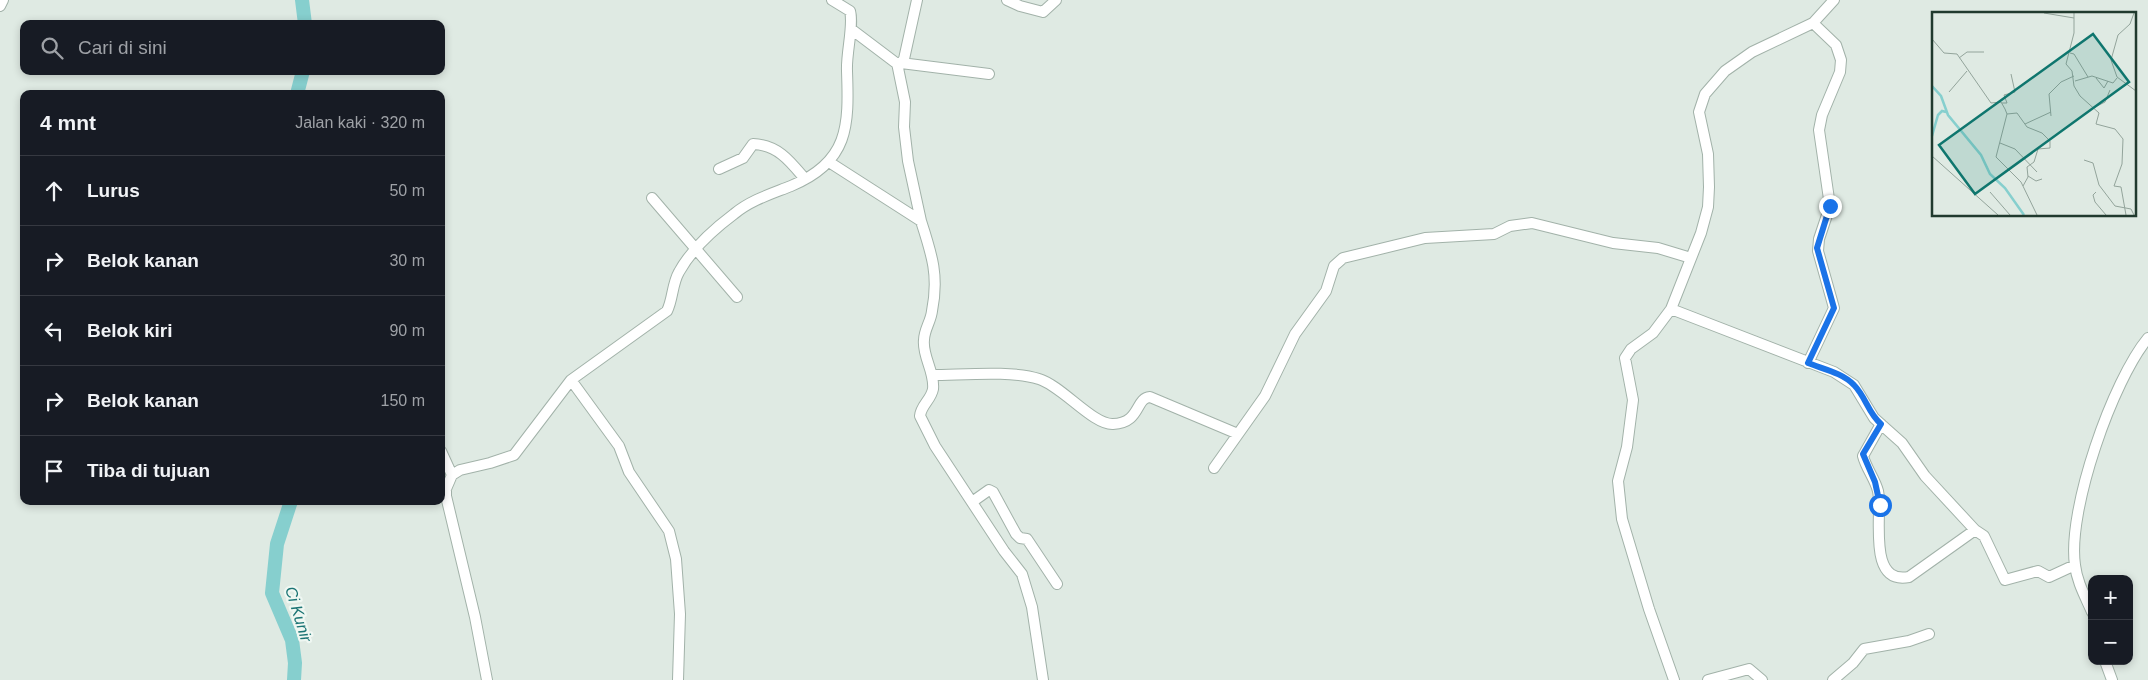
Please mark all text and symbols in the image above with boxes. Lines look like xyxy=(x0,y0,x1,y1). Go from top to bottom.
inset map xyxy=(1932,12,2136,216)
search box xyxy=(20,20,445,75)
icon: search xyxy=(38,34,66,62)
text: Cari di sini xyxy=(78,37,167,58)
text: 4 mnt xyxy=(40,111,96,134)
text: Jalan kaki · 320 m xyxy=(295,114,425,131)
icon: ahead xyxy=(40,177,68,205)
text: Lurus xyxy=(87,180,140,201)
text: 50 m xyxy=(389,182,425,199)
route end xyxy=(1819,195,1842,218)
icon: right xyxy=(40,247,68,275)
text: Belok kanan xyxy=(87,250,199,271)
text: 30 m xyxy=(389,252,425,269)
icon: left xyxy=(40,317,68,345)
text: Belok kiri xyxy=(87,320,173,341)
text: 90 m xyxy=(389,322,425,339)
icon: right xyxy=(40,387,68,415)
text: Belok kanan xyxy=(87,390,199,411)
text: 150 m xyxy=(381,392,425,409)
icon: arrive xyxy=(40,457,68,485)
text: Tiba di tujuan xyxy=(87,460,210,481)
route start xyxy=(1869,494,1892,517)
map controls xyxy=(2088,575,2133,665)
button: + xyxy=(2088,575,2133,620)
water label: Ci Kunir xyxy=(282,584,315,644)
button: − xyxy=(2088,620,2133,665)

